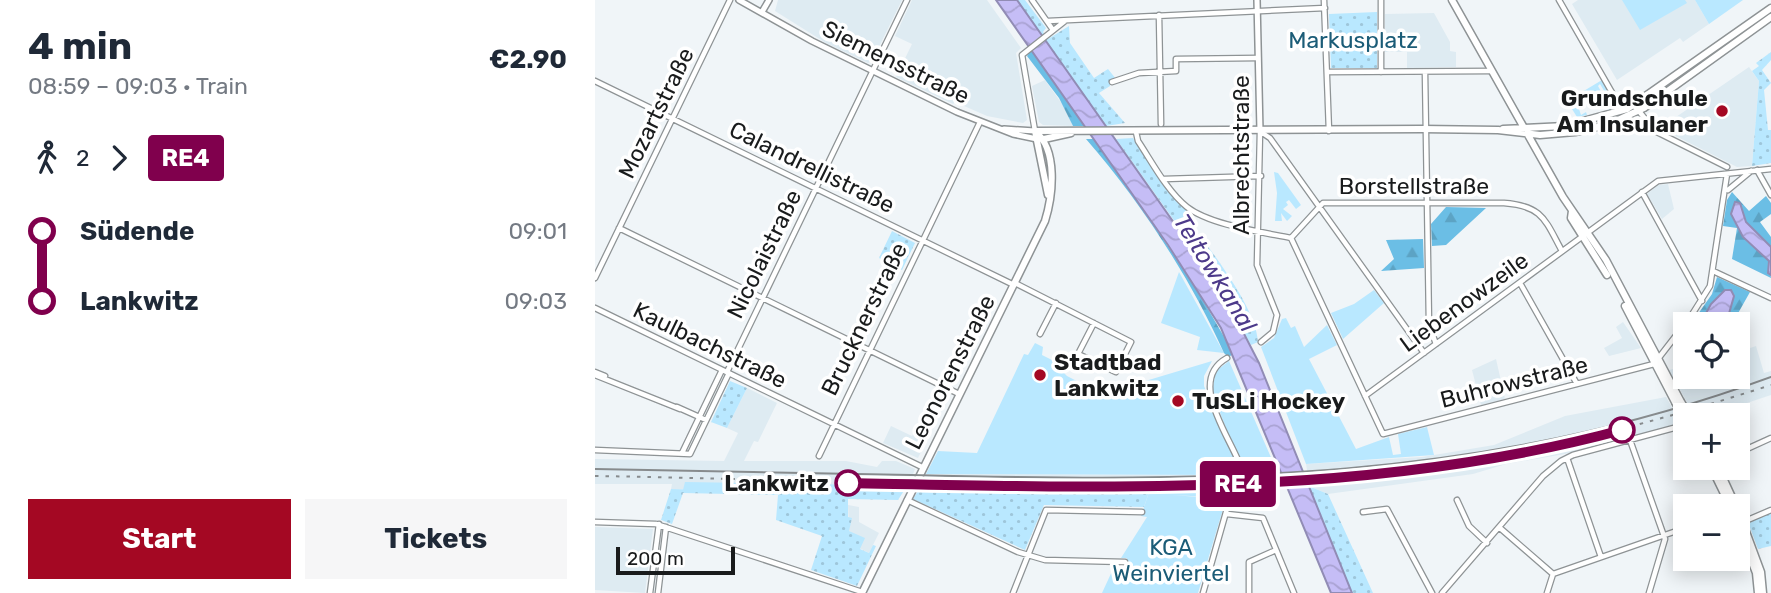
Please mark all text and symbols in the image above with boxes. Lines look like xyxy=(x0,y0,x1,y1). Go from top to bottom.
street label: Siemensstraße xyxy=(818,14,974,110)
text: 4 min xyxy=(28,23,132,69)
park label: Markusplatz xyxy=(1288,26,1418,54)
street label: Mozartstraße xyxy=(612,43,700,183)
text: €2.90 xyxy=(489,44,567,75)
text: 08:59 – 09:03 · Train xyxy=(28,72,248,100)
street label: Albrechtstraße xyxy=(1227,75,1255,235)
place label: Grundschule Am Insulaner xyxy=(1557,84,1709,138)
marker: Grundschule Am Insulaner xyxy=(1714,103,1730,119)
street label: Calandrellistraße xyxy=(725,115,899,219)
icon: walk xyxy=(28,139,66,177)
icon: forward xyxy=(100,139,138,177)
text: 2 xyxy=(76,144,90,172)
text: RE4 xyxy=(162,144,210,172)
street label: Borstellstraße xyxy=(1339,172,1489,200)
street label: Nicolaistraße xyxy=(721,185,807,323)
water label: Teltowkanal xyxy=(1168,209,1263,338)
text: Südende xyxy=(80,216,194,247)
text: 09:01 xyxy=(508,217,567,245)
street label: Brucknerstraße xyxy=(815,238,913,400)
street label: Liebenowzeile xyxy=(1394,246,1534,358)
text: Lankwitz xyxy=(80,286,199,317)
text: 09:03 xyxy=(504,287,567,315)
street label: Leonorenstraße xyxy=(899,290,1001,454)
street label: Kaulbachstraße xyxy=(629,296,791,394)
map controls xyxy=(1673,312,1750,571)
button: locate xyxy=(1673,312,1750,389)
place label: Stadtbad Lankwitz xyxy=(1054,348,1161,402)
street label: Buhrowstraße xyxy=(1437,350,1591,414)
marker: Stadtbad Lankwitz xyxy=(1032,367,1048,383)
place label: TuSLi Hockey xyxy=(1192,387,1345,415)
marker: TuSLi Hockey xyxy=(1170,393,1186,409)
button: + xyxy=(1673,403,1750,480)
unlabelled marker xyxy=(1609,417,1635,443)
line badge: RE4 xyxy=(1198,461,1278,507)
place label: Lankwitz xyxy=(724,469,829,497)
marker: Lankwitz xyxy=(835,470,861,496)
text: RE4 xyxy=(1214,470,1262,498)
button: − xyxy=(1673,494,1750,571)
button: Start xyxy=(28,499,291,579)
button: Tickets xyxy=(305,499,567,579)
park label: KGA Weinviertel xyxy=(1112,533,1230,587)
scale bar xyxy=(616,544,735,576)
text: 200 m xyxy=(627,547,684,570)

